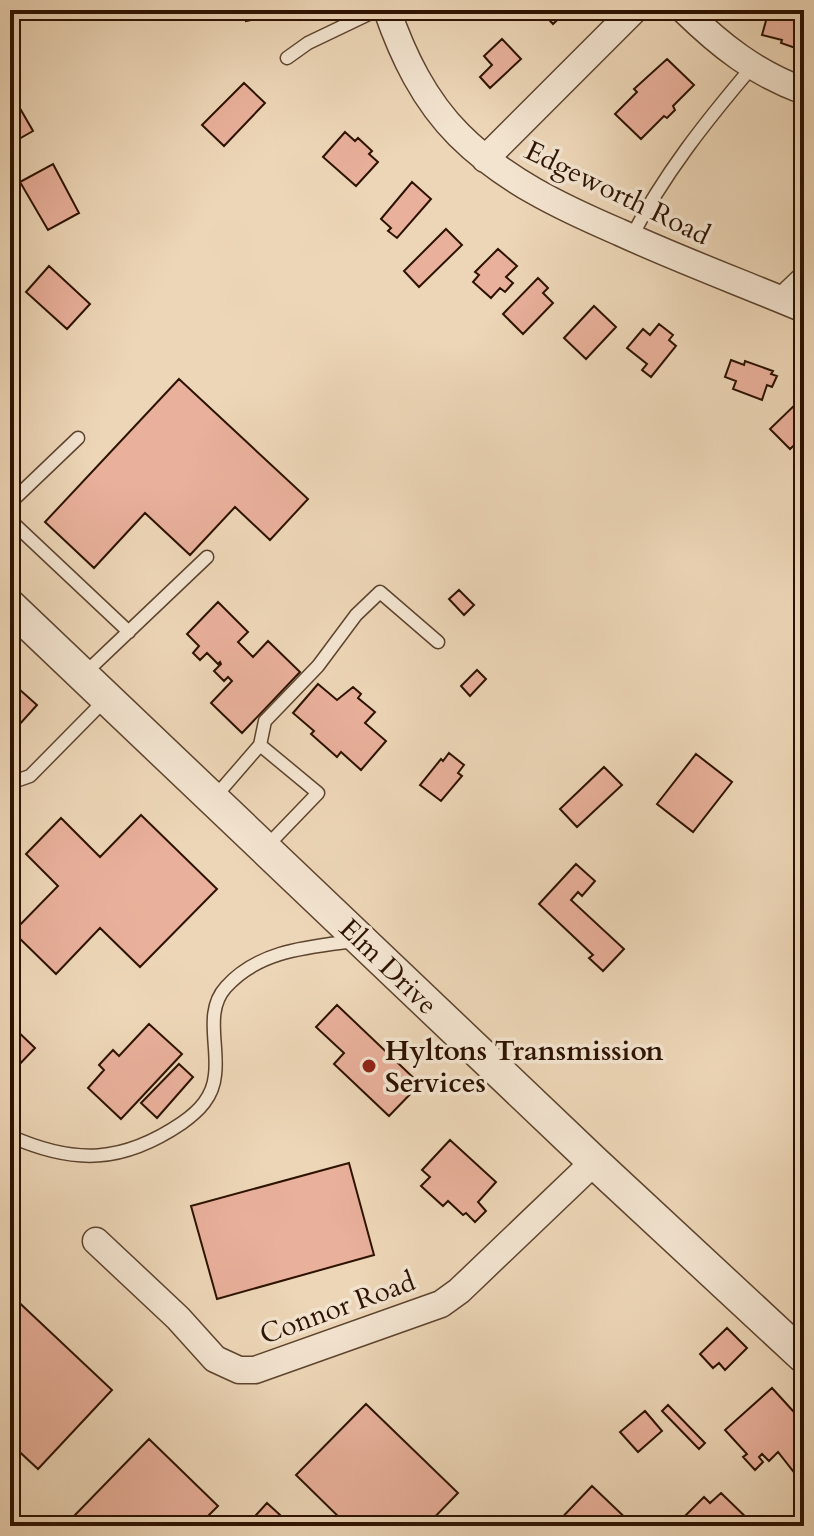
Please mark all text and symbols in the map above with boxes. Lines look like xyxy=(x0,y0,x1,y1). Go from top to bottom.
street label: Edgeworth Road xyxy=(519,132,717,254)
street label: Elm Drive xyxy=(331,910,446,1023)
place label: Hyltons Transmission Services xyxy=(385,1032,664,1102)
marker: Hyltons Transmission Services xyxy=(360,1057,378,1075)
street label: Connor Road xyxy=(254,1262,420,1354)

